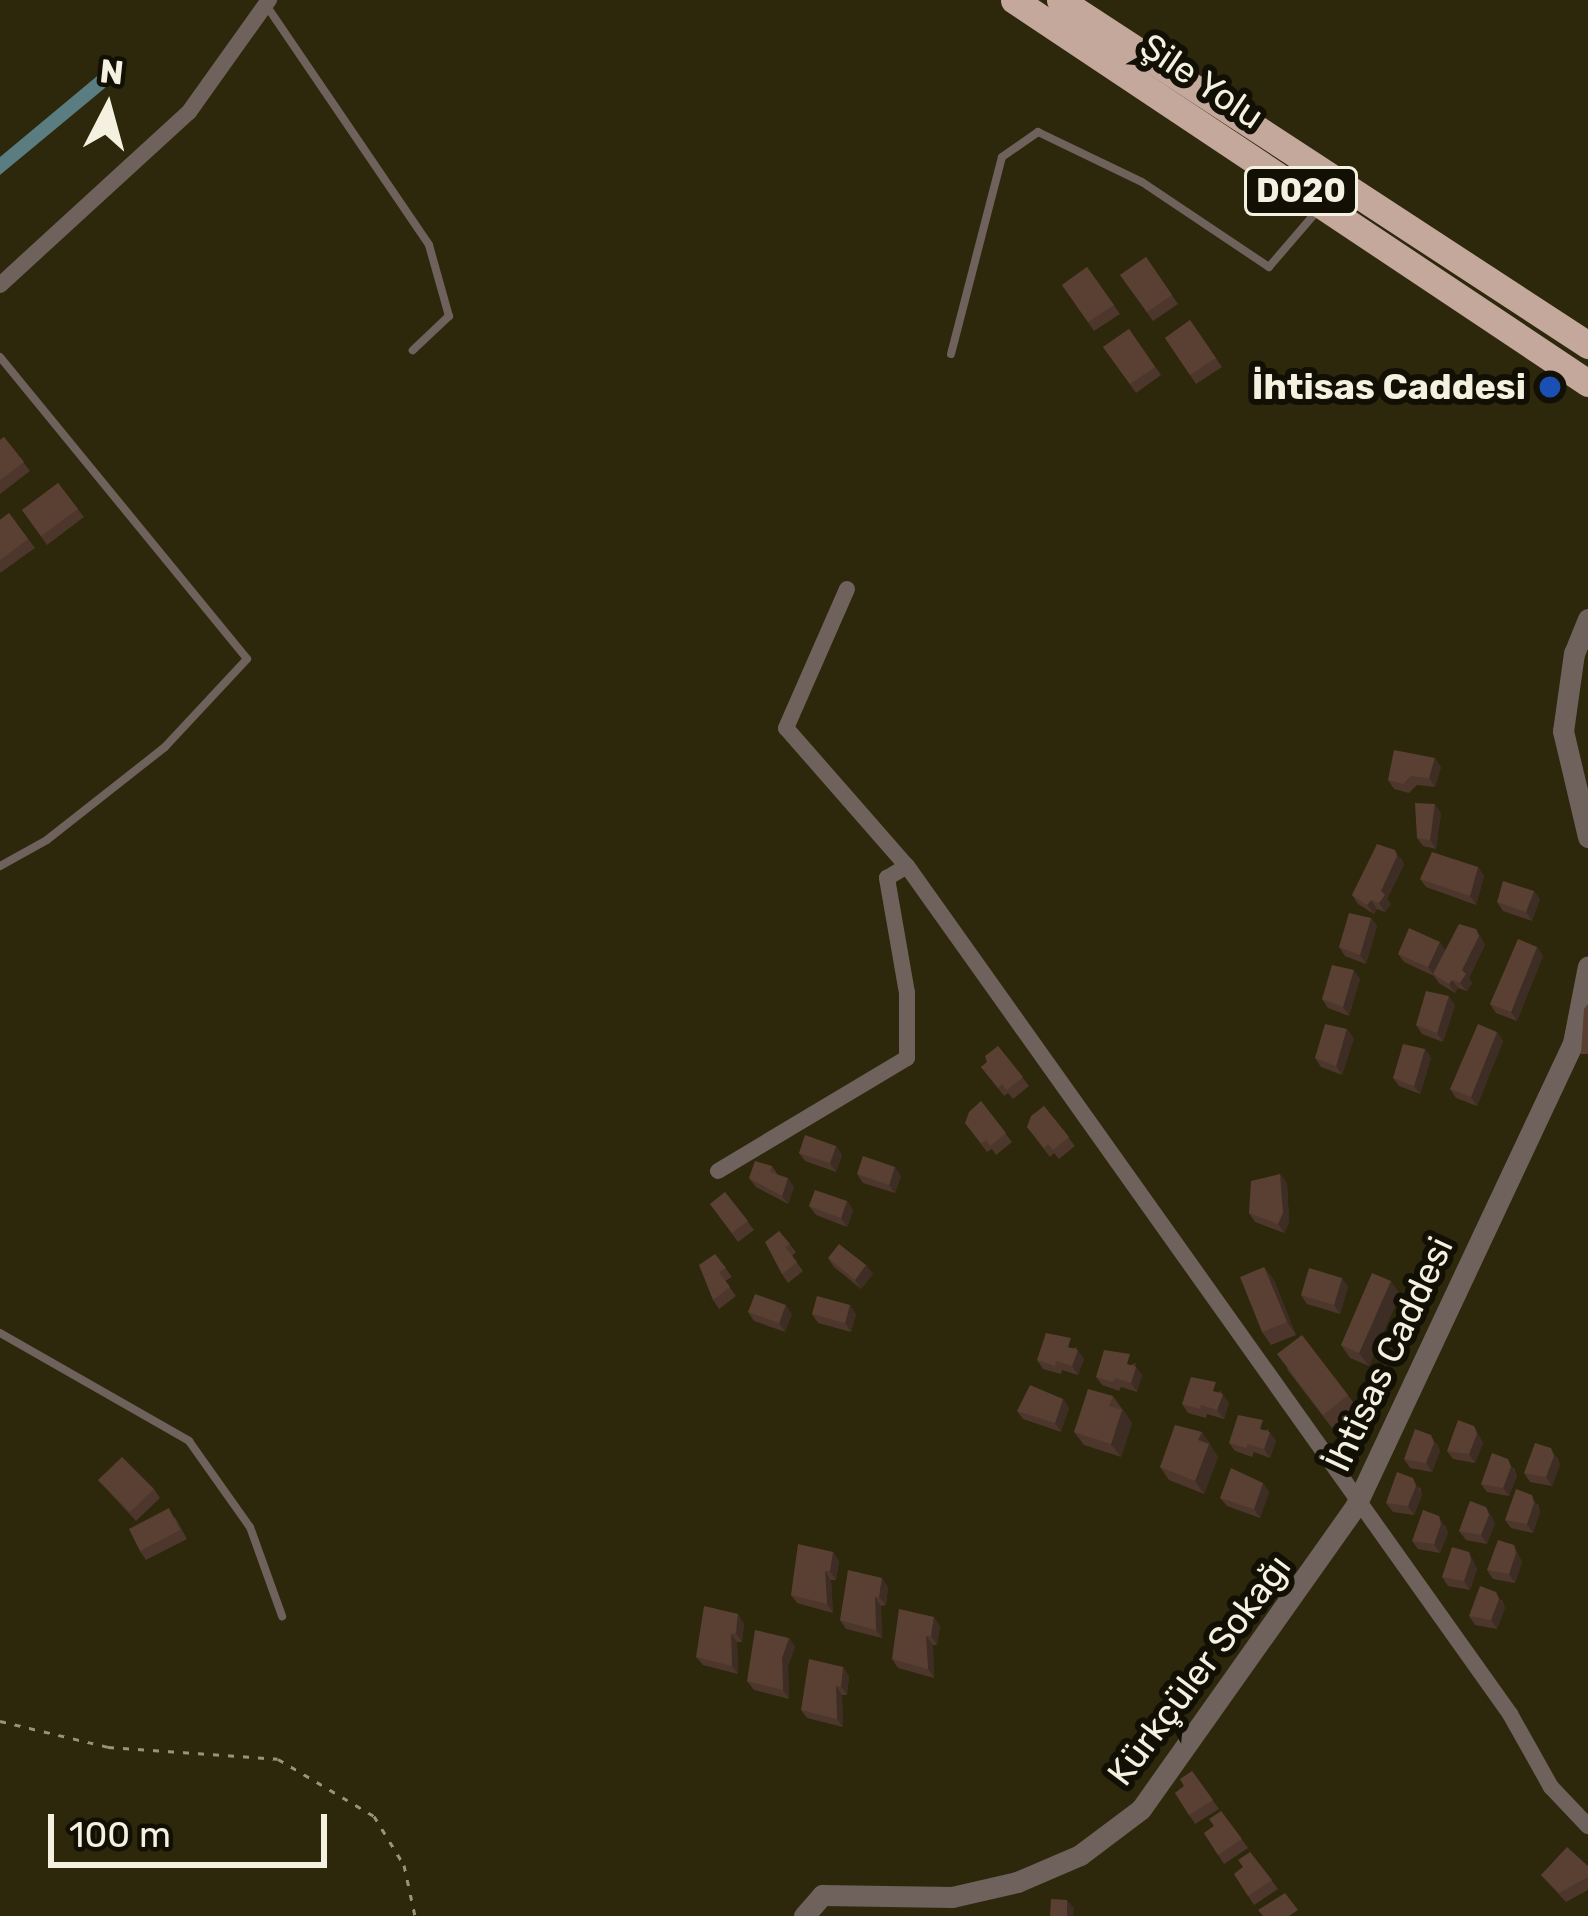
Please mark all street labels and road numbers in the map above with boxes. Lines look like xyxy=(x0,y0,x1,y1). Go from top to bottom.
street label: Şile Yolu xyxy=(1132,24,1272,138)
road number: D020 xyxy=(1244,164,1358,218)
street label: İhtisas Caddesi xyxy=(1316,1230,1462,1478)
street label: Kürkçüler Sokağı xyxy=(1098,1546,1300,1794)

